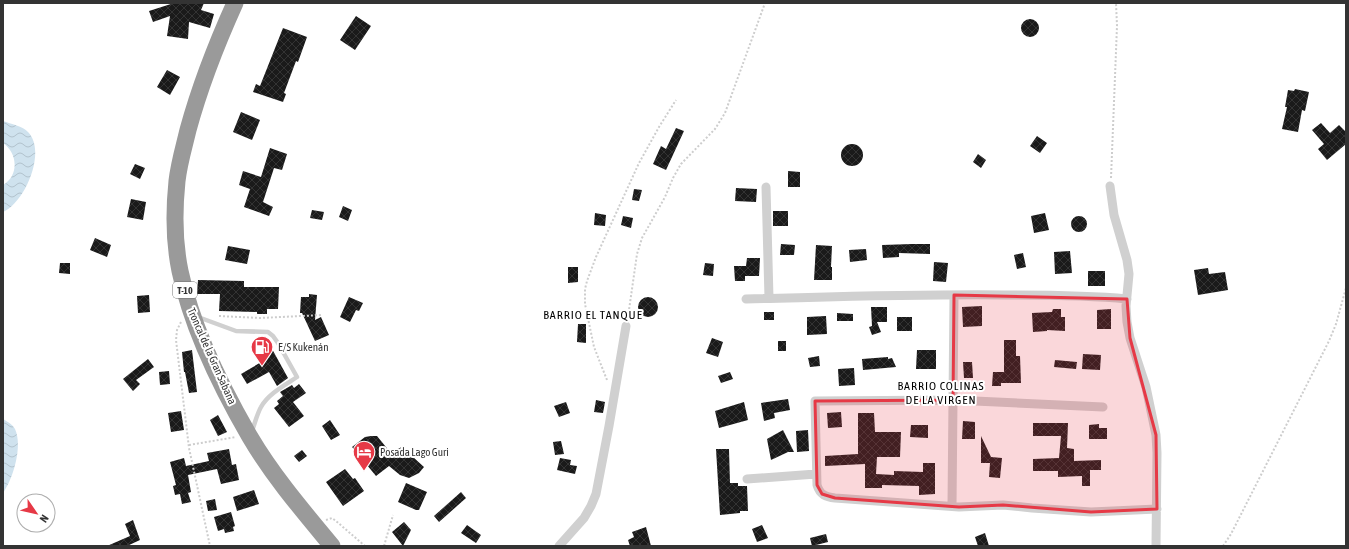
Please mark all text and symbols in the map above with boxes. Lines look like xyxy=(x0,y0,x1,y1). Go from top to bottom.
road number: T-10 xyxy=(173,282,197,298)
street label: Troncal de la Gran Sabana xyxy=(185,306,239,406)
district label: BARRIO EL TANQUE xyxy=(543,308,643,322)
fuel station icon: E/S Kukenán xyxy=(249,334,275,367)
place label: E/S Kukenán xyxy=(278,341,329,353)
district label: BARRIO COLINAS DE LA VIRGEN xyxy=(897,379,985,407)
hotel icon: Posada Lago Guri xyxy=(351,439,377,472)
place label: Posada Lago Guri xyxy=(380,446,449,458)
north arrow xyxy=(16,493,56,533)
text: N xyxy=(37,513,51,525)

